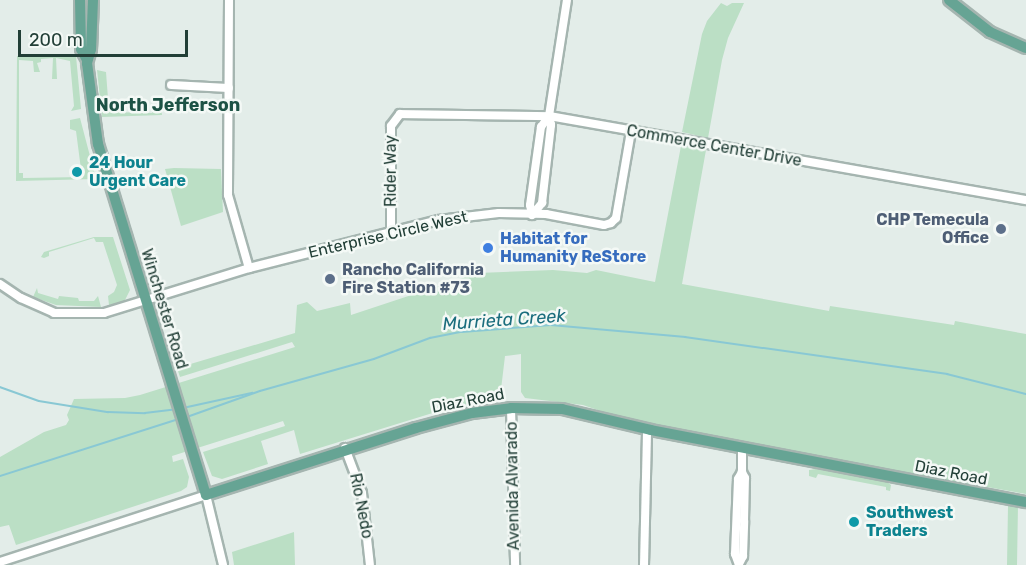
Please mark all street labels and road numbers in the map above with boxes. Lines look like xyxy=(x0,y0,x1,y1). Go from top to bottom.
street label: Commerce Center Drive xyxy=(625,121,803,171)
street label: Rider Way xyxy=(381,135,401,207)
street label: Enterprise Circle West xyxy=(306,207,470,263)
street label: Winchester Road xyxy=(137,246,191,372)
street label: Diaz Road xyxy=(430,385,506,417)
street label: Avenida Alvarado xyxy=(502,421,524,551)
street label: Diaz Road xyxy=(913,457,989,489)
street label: Rio Nedo xyxy=(345,472,377,540)

